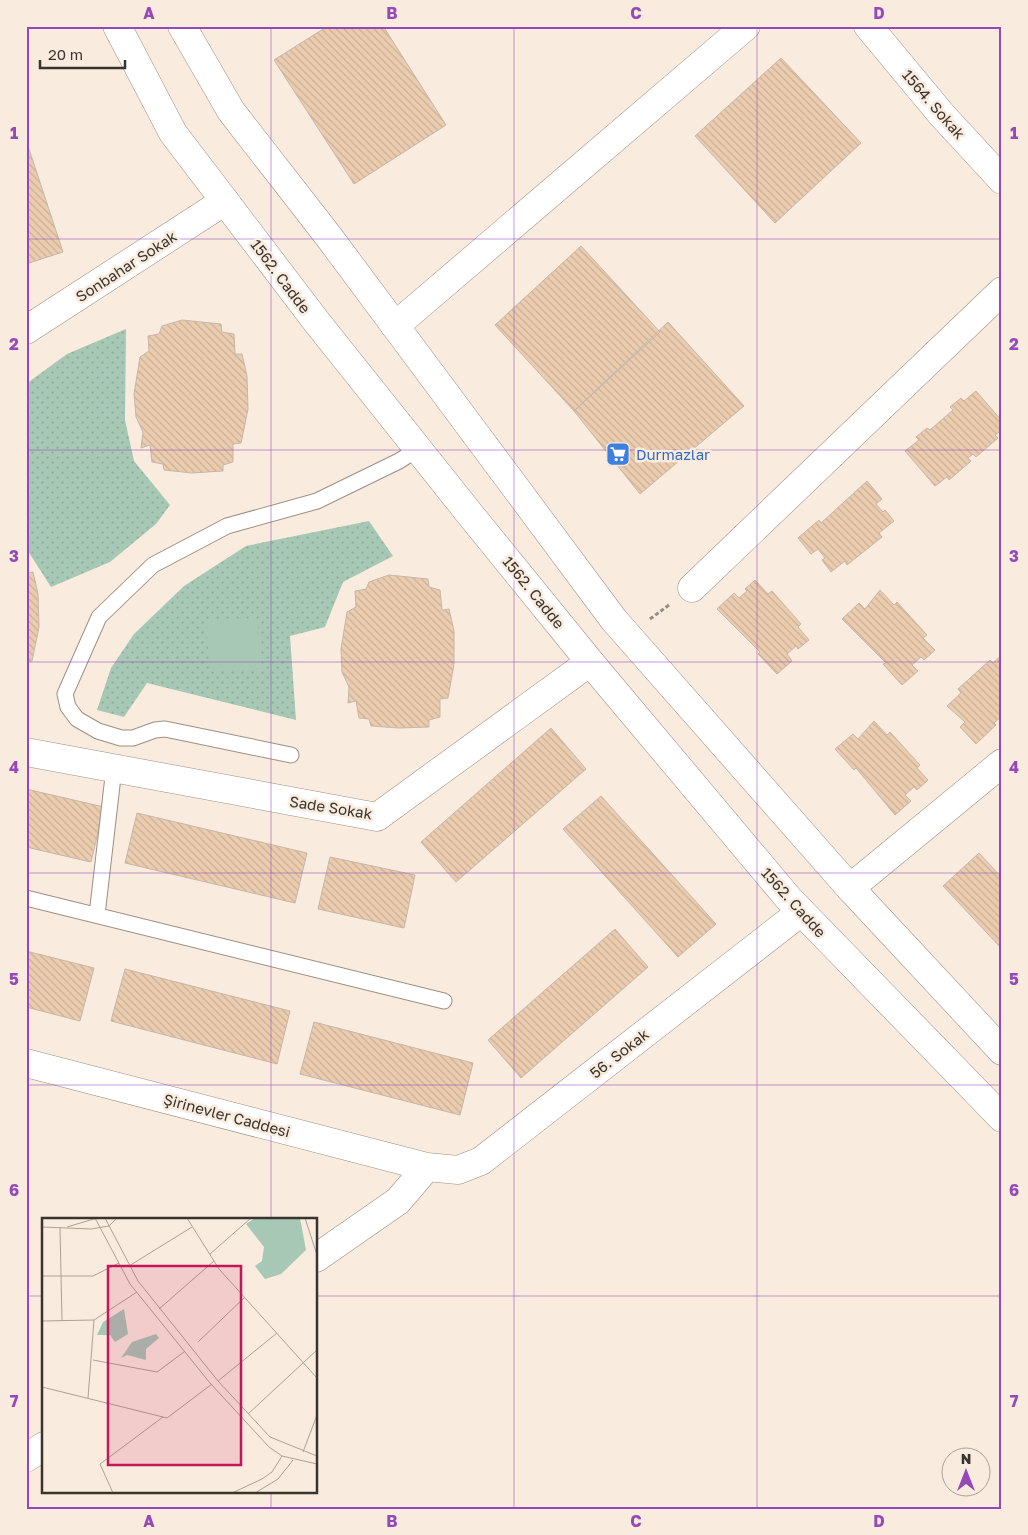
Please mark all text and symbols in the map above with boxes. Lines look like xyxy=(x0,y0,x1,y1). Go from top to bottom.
text: A xyxy=(143,3,155,23)
text: B xyxy=(386,3,398,23)
text: C xyxy=(630,3,642,23)
text: D xyxy=(873,3,885,23)
scale bar xyxy=(40,38,125,70)
text: 20 m xyxy=(48,45,83,63)
street label: 1564. Sokak xyxy=(899,66,969,143)
text: 1 xyxy=(10,123,18,143)
text: 1 xyxy=(1010,123,1018,143)
street label: Sonbahar Sokak xyxy=(72,226,180,305)
street label: 1562. Cadde xyxy=(247,236,315,317)
text: 2 xyxy=(9,334,19,354)
text: 2 xyxy=(1009,334,1019,354)
supermarket icon: Durmazlar xyxy=(605,441,631,467)
place label: Durmazlar xyxy=(636,445,710,463)
text: 3 xyxy=(9,546,19,566)
text: 3 xyxy=(1009,546,1019,566)
street label: 1562. Cadde xyxy=(499,552,569,632)
text: 4 xyxy=(9,757,19,777)
text: 4 xyxy=(1009,757,1019,777)
street label: Sade Sokak xyxy=(288,792,374,823)
street label: 1562. Cadde xyxy=(758,863,830,941)
text: 5 xyxy=(9,969,19,989)
text: 5 xyxy=(1009,969,1019,989)
street label: 56. Sokak xyxy=(586,1024,652,1082)
street label: Şirinevler Caddesi xyxy=(162,1089,292,1141)
text: 6 xyxy=(9,1180,19,1200)
text: 6 xyxy=(1009,1180,1019,1200)
inset map xyxy=(42,1218,318,1492)
text: 7 xyxy=(10,1391,19,1411)
text: 7 xyxy=(1010,1391,1019,1411)
north arrow xyxy=(940,1448,990,1498)
text: N xyxy=(961,1450,971,1467)
text: A xyxy=(143,1511,155,1531)
text: B xyxy=(386,1511,398,1531)
text: C xyxy=(630,1511,642,1531)
text: D xyxy=(873,1511,885,1531)

